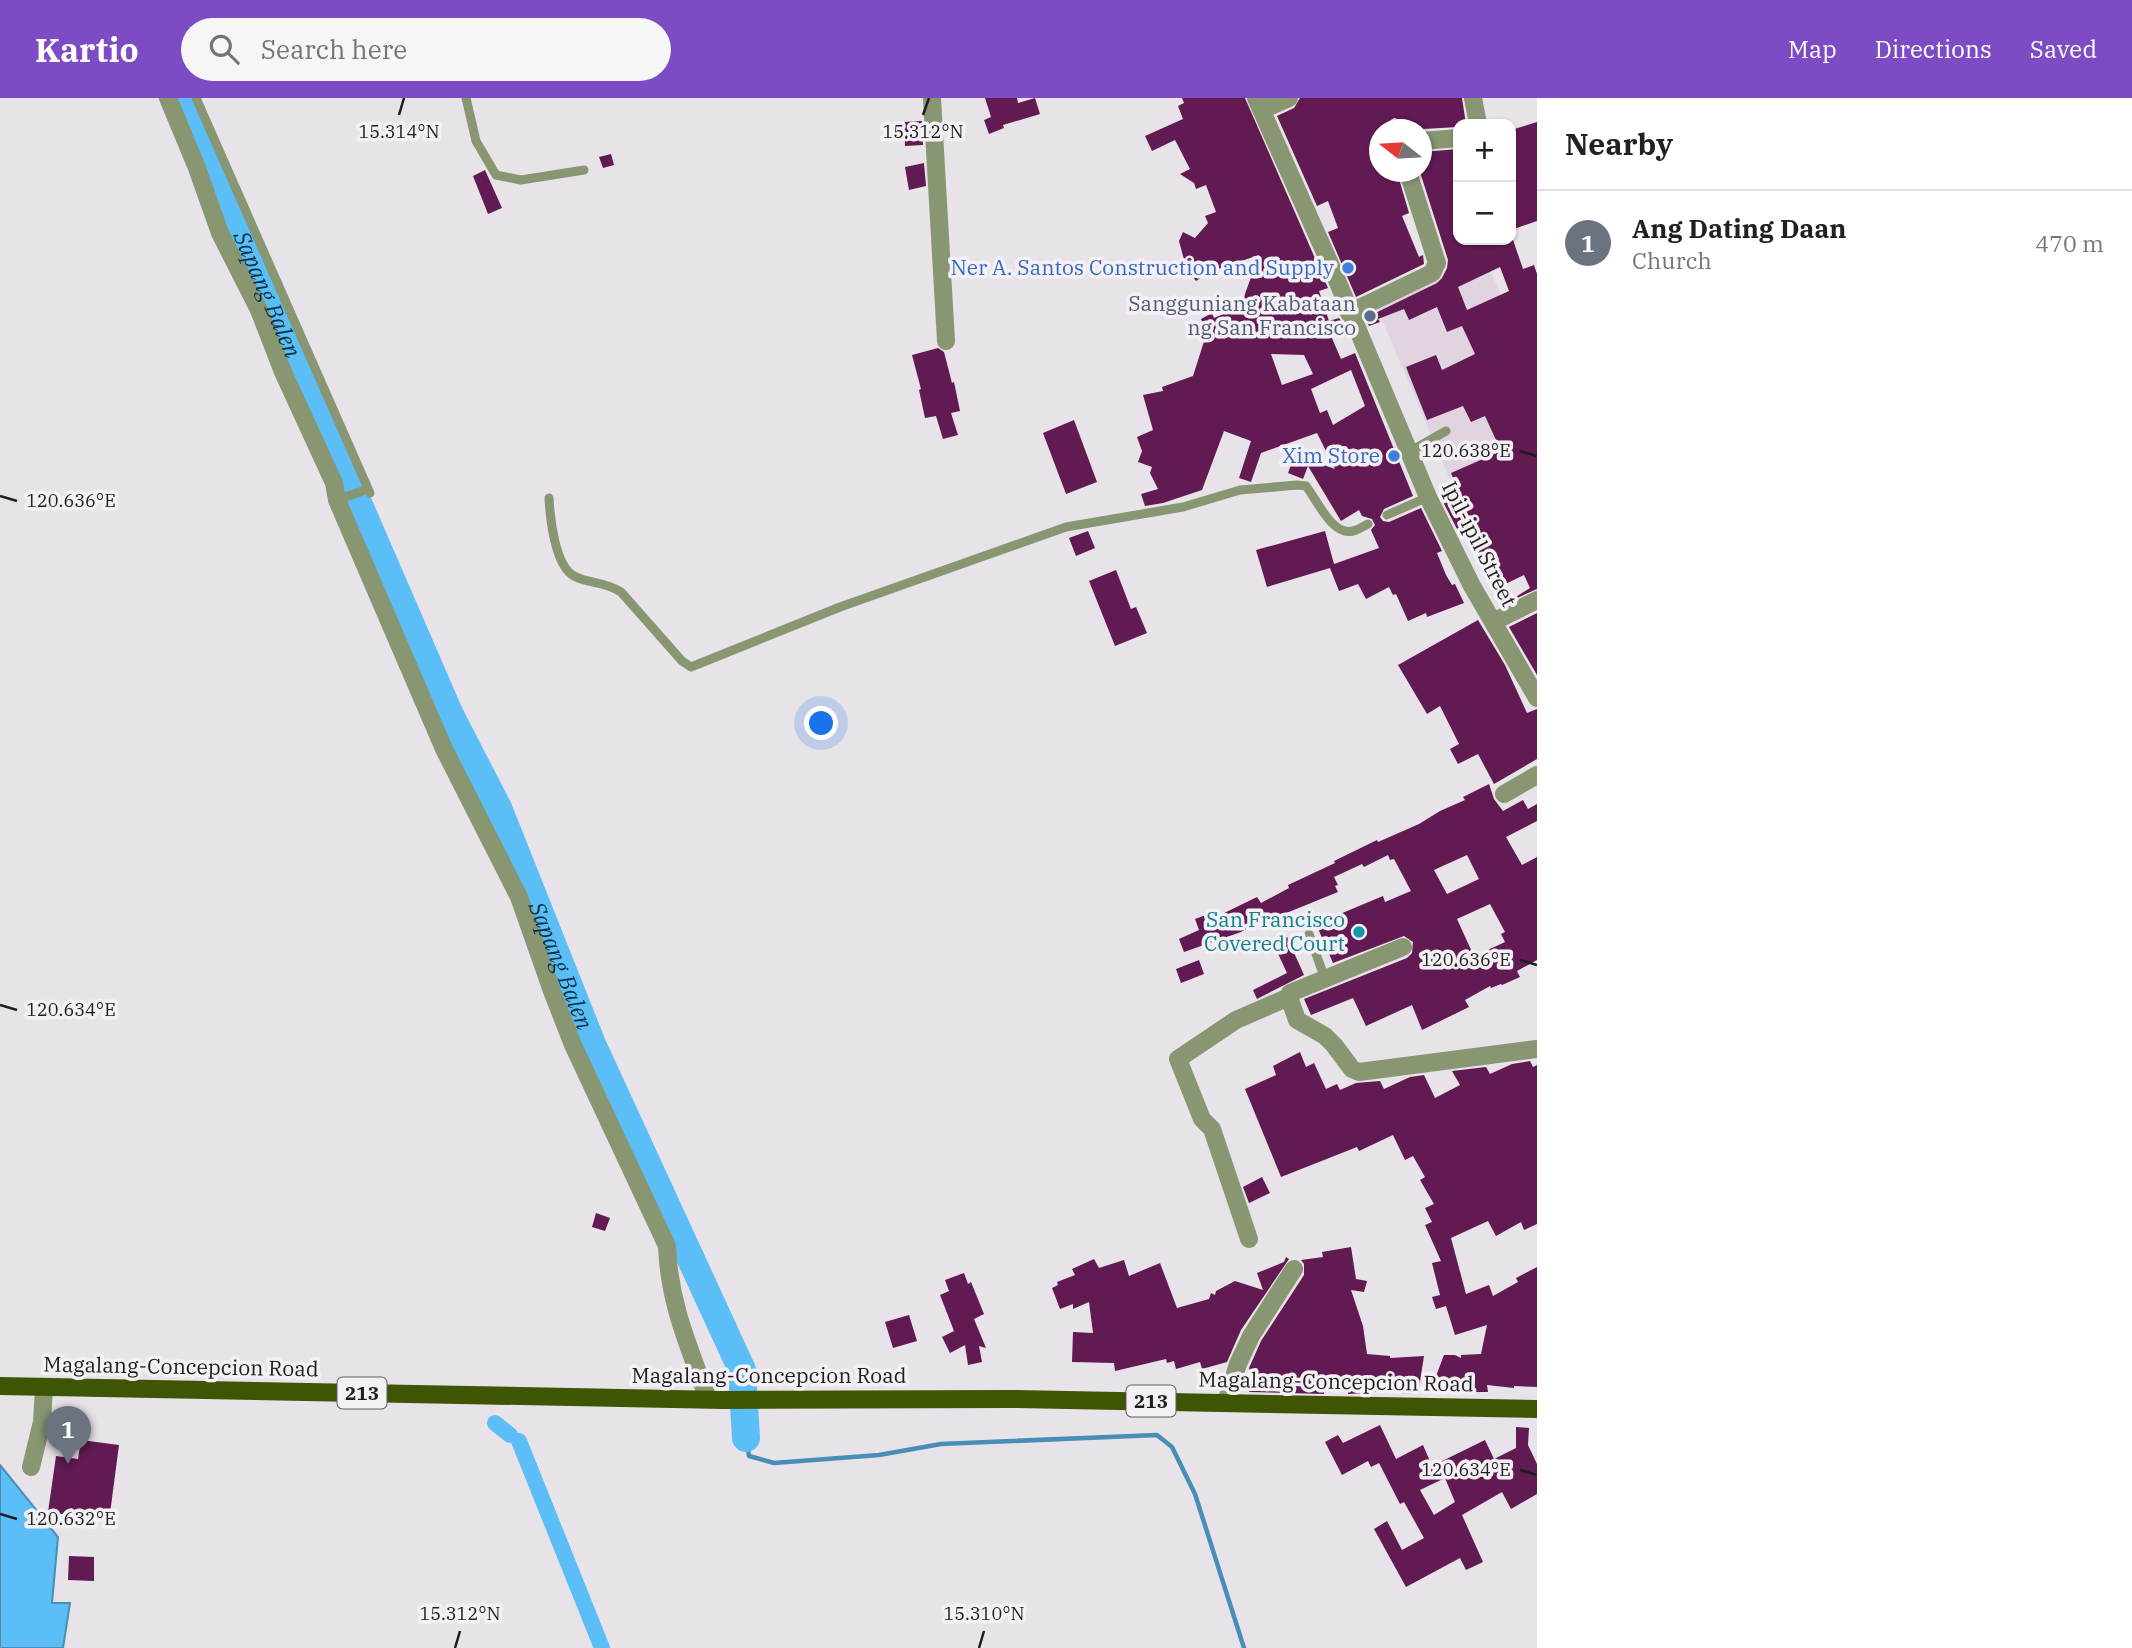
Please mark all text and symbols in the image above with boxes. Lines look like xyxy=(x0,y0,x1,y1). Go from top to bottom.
search box xyxy=(181,18,671,81)
text: Kartio xyxy=(35,28,139,71)
icon: search xyxy=(205,30,243,68)
text: Search here xyxy=(261,32,407,66)
text: Map xyxy=(1788,33,1837,65)
text: Directions xyxy=(1875,33,1992,65)
text: Saved xyxy=(2030,33,2097,65)
north arrow xyxy=(1369,119,1432,182)
map controls xyxy=(1453,119,1516,245)
button: + xyxy=(1453,119,1516,182)
text: 15.314°N xyxy=(358,120,440,143)
text: 15.312°N xyxy=(882,120,964,143)
text: Nearby xyxy=(1565,124,1673,163)
button: − xyxy=(1453,182,1516,245)
text: Ang Dating Daan xyxy=(1632,211,1847,245)
water label: Sapang Balen xyxy=(227,225,309,362)
text: 1 xyxy=(1581,228,1595,258)
text: 470 m xyxy=(2035,228,2104,258)
text: Church xyxy=(1632,245,1712,275)
place label: Ner A. Santos Construction and Supply xyxy=(950,253,1335,281)
marker: Ner A. Santos Construction and Supply xyxy=(1340,260,1356,276)
place label: Sangguniang Kabataan ng San Francisco xyxy=(1128,289,1356,341)
marker: Sangguniang Kabataan ng San Francisco xyxy=(1362,308,1378,324)
text: 120.638°E xyxy=(1421,439,1511,462)
place label: Xim Store xyxy=(1282,441,1380,469)
marker: Xim Store xyxy=(1386,448,1402,464)
street label: Ipil-ipil Street xyxy=(1436,476,1524,611)
text: 120.636°E xyxy=(26,489,116,512)
your location xyxy=(804,706,838,740)
water label: Sapang Balen xyxy=(522,896,601,1034)
place label: San Francisco Covered Court xyxy=(1204,905,1345,957)
marker: San Francisco Covered Court xyxy=(1351,924,1367,940)
text: 120.636°E xyxy=(1421,948,1511,971)
text: 120.634°E xyxy=(26,998,116,1021)
street label: Magalang-Concepcion Road xyxy=(43,1350,319,1382)
street label: Magalang-Concepcion Road xyxy=(631,1361,907,1389)
street label: Magalang-Concepcion Road xyxy=(1198,1365,1474,1397)
road number: 213 xyxy=(338,1378,386,1408)
road number: 213 xyxy=(1126,1386,1176,1416)
pin: 1 xyxy=(45,1406,91,1464)
text: 120.634°E xyxy=(1421,1458,1511,1481)
text: 120.632°E xyxy=(26,1507,116,1530)
text: 15.312°N xyxy=(419,1602,501,1625)
text: 15.310°N xyxy=(943,1602,1025,1625)

